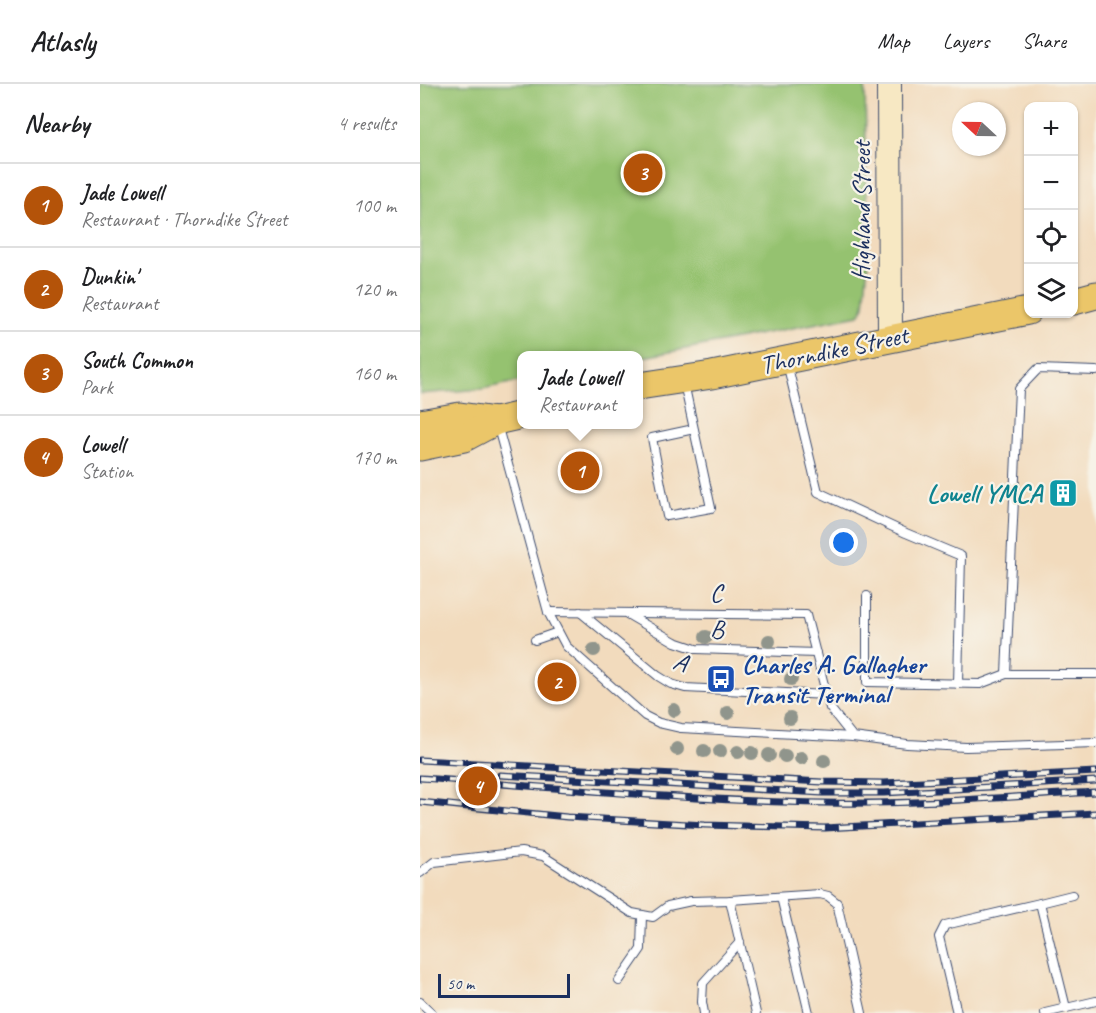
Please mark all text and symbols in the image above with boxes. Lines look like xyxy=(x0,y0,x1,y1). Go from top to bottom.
text: Atlasly xyxy=(30,24,95,59)
text: Map xyxy=(877,28,910,54)
text: Layers xyxy=(943,28,989,54)
text: Share xyxy=(1022,28,1066,54)
north arrow xyxy=(952,102,1006,156)
map controls xyxy=(1024,102,1078,318)
button: + xyxy=(1024,102,1078,156)
text: Nearby xyxy=(24,107,89,140)
text: 4 results xyxy=(337,111,396,136)
street label: Highland Street xyxy=(845,139,878,281)
pin: 3 xyxy=(624,150,662,196)
button: − xyxy=(1024,156,1078,210)
text: Jade Lowell xyxy=(81,179,163,207)
text: 1 xyxy=(39,193,48,218)
text: 100 m xyxy=(353,193,396,218)
text: Restaurant · Thorndike Street xyxy=(81,207,287,232)
button: locate xyxy=(1024,210,1078,264)
text: Dunkin' xyxy=(81,263,137,291)
button: layers xyxy=(1024,264,1078,318)
text: 2 xyxy=(39,277,48,302)
text: 120 m xyxy=(353,277,396,302)
text: Restaurant xyxy=(81,291,158,316)
street label: Thorndike Street xyxy=(757,318,913,382)
text: South Common xyxy=(81,347,193,375)
popup xyxy=(517,351,643,429)
text: 3 xyxy=(39,361,48,386)
text: 160 m xyxy=(353,361,396,386)
text: Jade Lowell xyxy=(539,364,621,392)
text: Park xyxy=(81,375,113,400)
text: Restaurant xyxy=(539,392,617,417)
text: Lowell xyxy=(81,431,125,459)
text: 4 xyxy=(39,445,48,470)
text: 170 m xyxy=(353,445,396,470)
pin: 1 xyxy=(560,448,600,494)
text: Station xyxy=(81,459,133,484)
place label: Lowell YMCA xyxy=(927,477,1044,510)
building icon: Lowell YMCA xyxy=(1047,477,1079,509)
your location xyxy=(829,528,858,557)
street label: C xyxy=(710,576,725,610)
street label: B xyxy=(709,612,726,646)
street label: A xyxy=(669,644,695,680)
place label: Charles A. Gallagher Transit Terminal xyxy=(742,648,928,711)
pin: 2 xyxy=(538,660,576,704)
bus stop icon: Charles A. Gallagher Transit Terminal xyxy=(705,663,737,695)
pin: 4 xyxy=(458,764,498,808)
scale bar xyxy=(438,971,570,998)
text: 50 m xyxy=(447,974,474,994)

